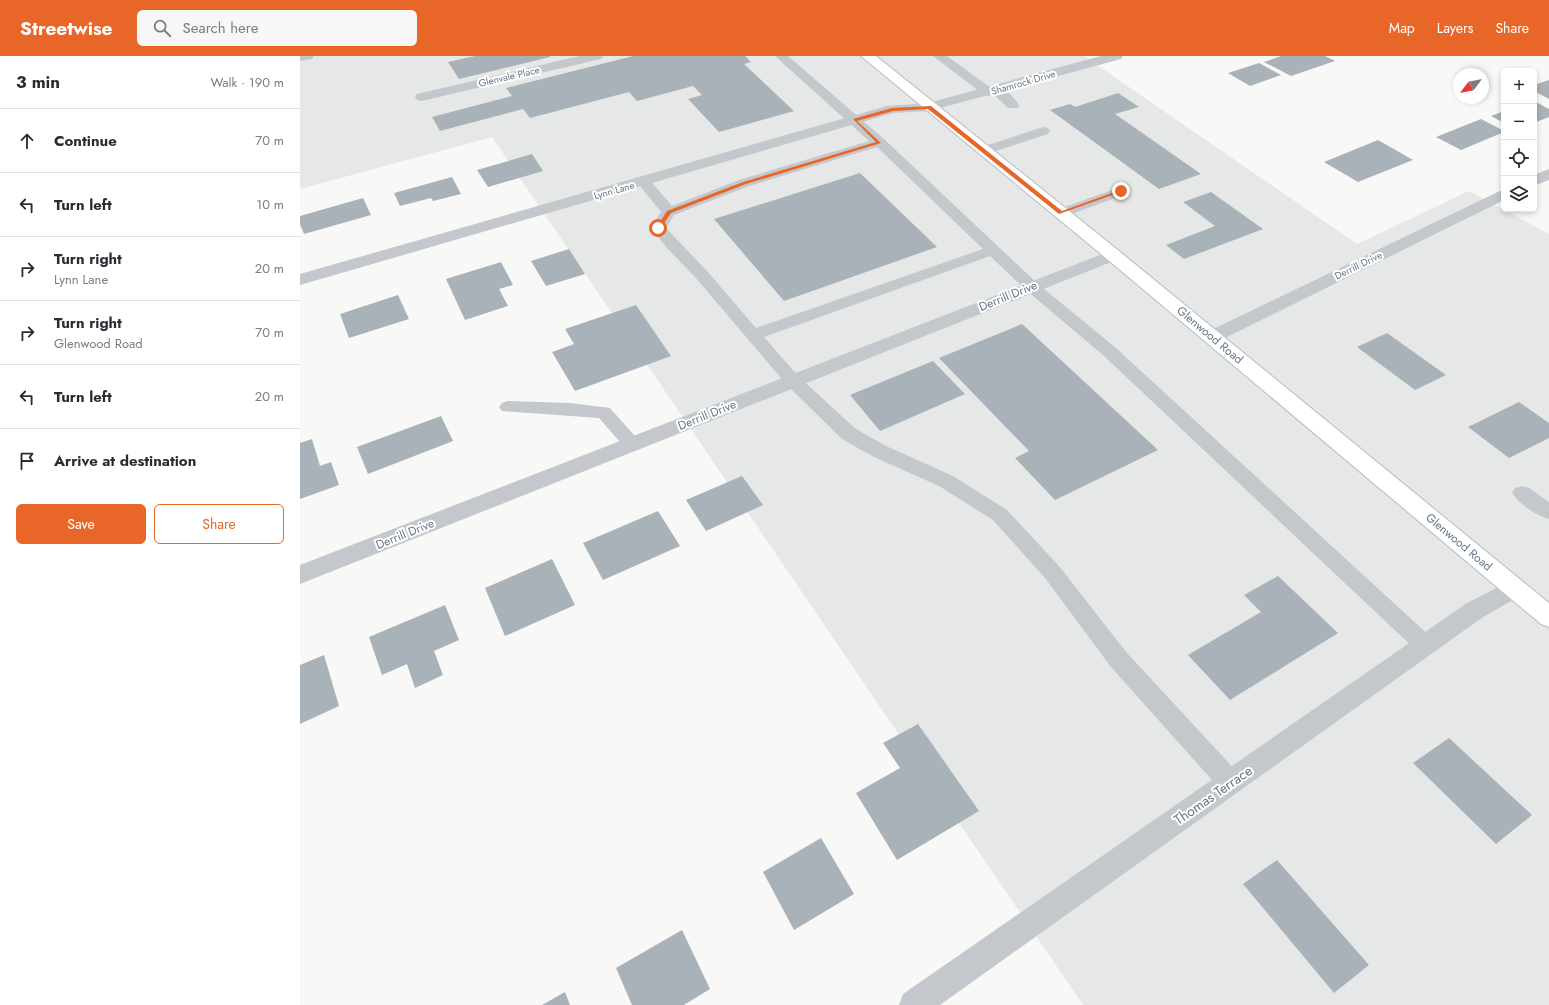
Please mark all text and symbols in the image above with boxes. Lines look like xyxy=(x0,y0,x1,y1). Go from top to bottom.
search box xyxy=(137,10,417,46)
text: Streetwise xyxy=(20,15,113,42)
icon: search xyxy=(151,17,173,39)
text: Search here xyxy=(183,17,258,39)
text: Map xyxy=(1389,18,1415,38)
text: Layers xyxy=(1437,18,1473,38)
text: Share xyxy=(1495,18,1529,38)
street label: Glenvale Place xyxy=(477,62,541,91)
street label: Shamrock Drive xyxy=(989,66,1057,99)
north arrow xyxy=(1453,68,1489,104)
map controls xyxy=(1501,68,1537,212)
button: + xyxy=(1501,68,1537,104)
text: 3 min xyxy=(16,70,60,94)
text: Walk · 190 m xyxy=(211,73,284,92)
button: − xyxy=(1501,104,1537,140)
icon: ahead xyxy=(16,130,38,152)
text: Continue xyxy=(54,130,117,152)
text: 70 m xyxy=(255,131,284,150)
button: locate xyxy=(1501,140,1537,176)
button: layers xyxy=(1501,176,1537,212)
street label: Lynn Lane xyxy=(592,178,636,203)
route end xyxy=(1112,182,1130,200)
icon: left xyxy=(16,194,38,216)
text: Turn left xyxy=(54,194,112,216)
text: 10 m xyxy=(256,195,284,214)
route start xyxy=(649,219,667,237)
street label: Derrill Drive xyxy=(1332,247,1385,283)
text: Turn right xyxy=(54,248,122,270)
icon: right xyxy=(16,258,38,280)
text: 20 m xyxy=(255,259,284,278)
text: Lynn Lane xyxy=(54,270,108,289)
street label: Derrill Drive xyxy=(976,276,1040,316)
street label: Glenwood Road xyxy=(1173,302,1247,368)
text: Turn right xyxy=(54,312,122,334)
icon: right xyxy=(16,322,38,344)
text: 70 m xyxy=(255,323,284,342)
text: Glenwood Road xyxy=(54,334,143,353)
icon: left xyxy=(16,386,38,408)
text: Turn left xyxy=(54,386,112,408)
text: 20 m xyxy=(255,387,284,406)
street label: Derrill Drive xyxy=(675,395,739,435)
icon: arrive xyxy=(16,450,38,472)
text: Arrive at destination xyxy=(54,450,196,472)
button: Save xyxy=(16,504,146,544)
button: Share xyxy=(154,504,284,544)
street label: Glenwood Road xyxy=(1422,509,1496,575)
street label: Derrill Drive xyxy=(373,514,437,554)
street label: Thomas Terrace xyxy=(1170,761,1256,829)

